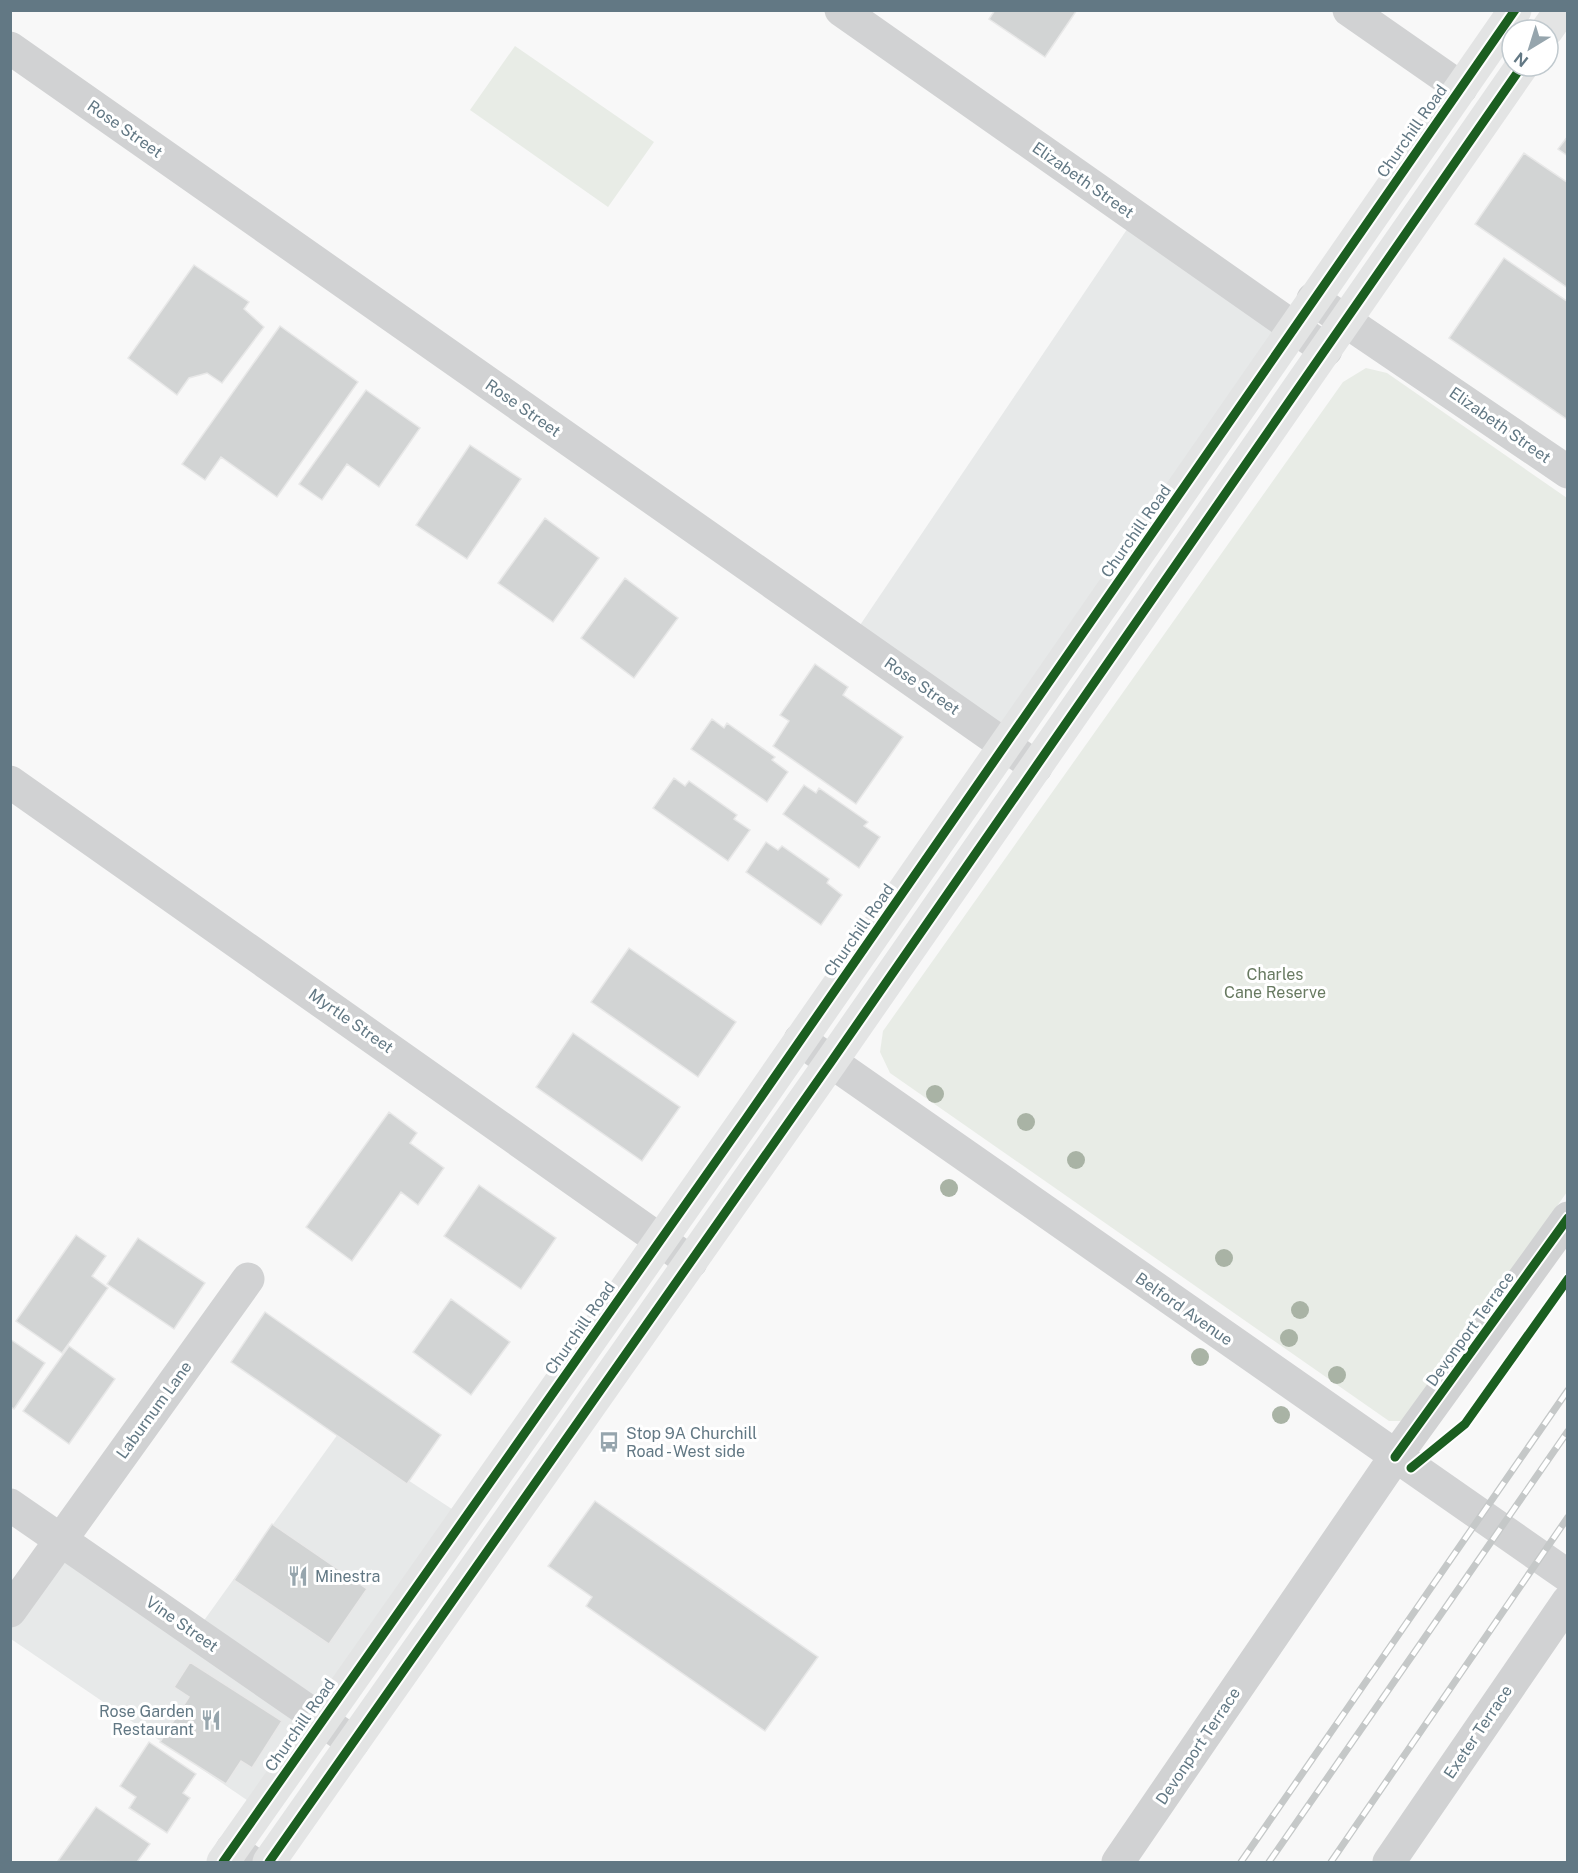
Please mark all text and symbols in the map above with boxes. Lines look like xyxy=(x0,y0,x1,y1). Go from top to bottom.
north arrow xyxy=(1500,18,1560,78)
text: N xyxy=(1510,48,1532,71)
street label: Churchill Road xyxy=(1373,81,1451,181)
street label: Rose Street xyxy=(84,96,166,162)
street label: Elizabeth Street xyxy=(1029,138,1137,222)
street label: Rose Street xyxy=(482,375,564,441)
street label: Elizabeth Street xyxy=(1446,383,1554,467)
street label: Churchill Road xyxy=(1097,481,1175,581)
street label: Rose Street xyxy=(881,653,963,719)
street label: Churchill Road xyxy=(820,880,898,980)
park label: Charles Cane Reserve xyxy=(1224,965,1326,1002)
street label: Myrtle Street xyxy=(305,985,397,1057)
street label: Belford Avenue xyxy=(1132,1268,1236,1350)
street label: Devonport Terrace xyxy=(1422,1268,1518,1390)
street label: Churchill Road xyxy=(541,1278,619,1378)
street label: Laburnum Lane xyxy=(112,1358,196,1462)
place label: Stop 9A Churchill Road - West side xyxy=(626,1424,757,1461)
bus stop icon: Stop 9A Churchill Road - West side xyxy=(597,1430,621,1454)
restaurant icon: Minestra xyxy=(286,1564,310,1588)
place label: Minestra xyxy=(315,1567,380,1586)
street label: Vine Street xyxy=(142,1592,222,1656)
street label: Churchill Road xyxy=(261,1675,339,1775)
street label: Exeter Terrace xyxy=(1440,1682,1516,1782)
street label: Devonport Terrace xyxy=(1152,1684,1244,1808)
place label: Rose Garden Restaurant xyxy=(99,1702,194,1739)
restaurant icon: Rose Garden Restaurant xyxy=(199,1708,223,1732)

